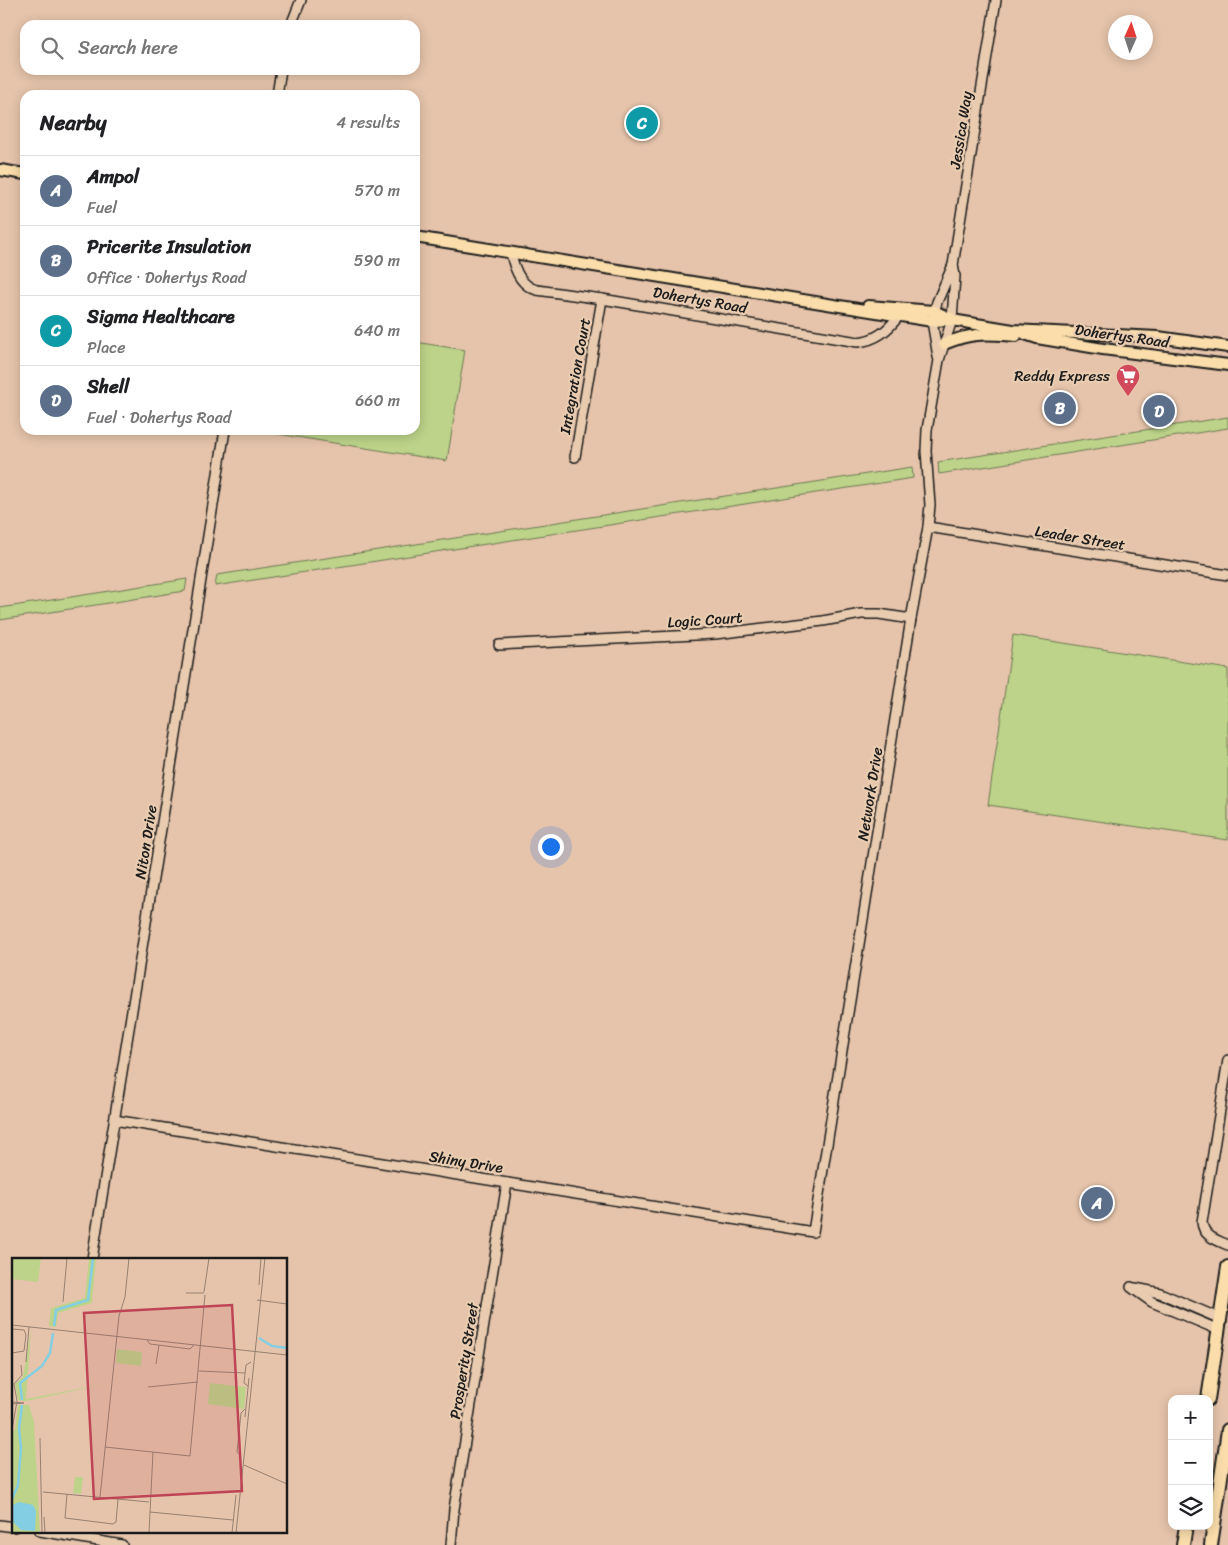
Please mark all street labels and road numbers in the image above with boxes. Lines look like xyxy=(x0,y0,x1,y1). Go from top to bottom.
street label: Jessica Way xyxy=(942,89,980,172)
street label: Dohertys Road xyxy=(651,279,750,321)
street label: Integration Court xyxy=(552,315,598,437)
street label: Dohertys Road xyxy=(1073,317,1172,356)
street label: Leader Street xyxy=(1033,518,1127,558)
street label: Logic Court xyxy=(667,604,744,636)
street label: Network Drive xyxy=(850,745,890,843)
street label: Niton Drive xyxy=(127,803,165,881)
street label: Shiny Drive xyxy=(427,1143,505,1181)
street label: Prosperity Street xyxy=(442,1300,486,1421)

